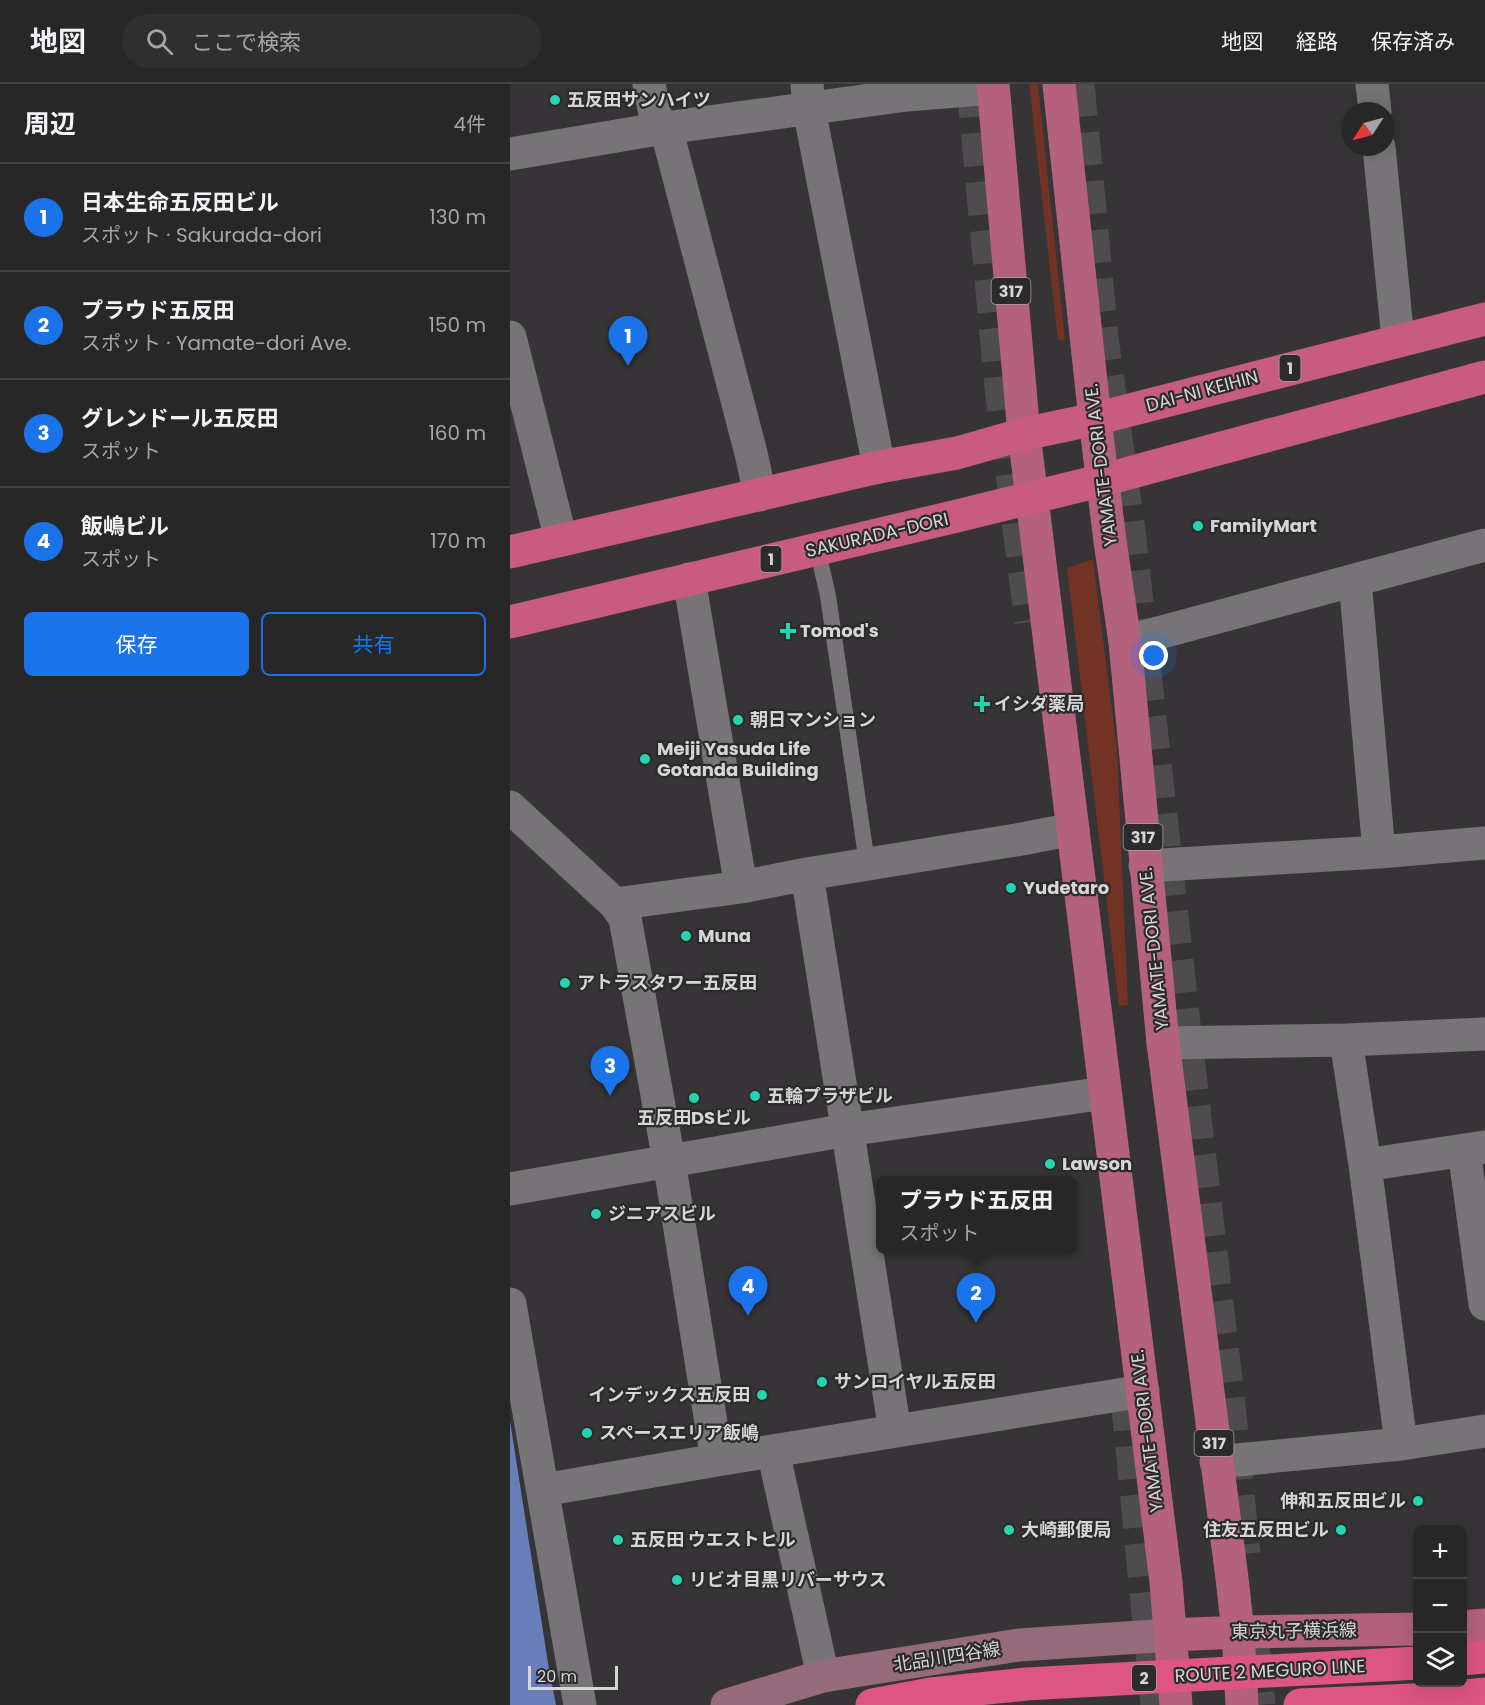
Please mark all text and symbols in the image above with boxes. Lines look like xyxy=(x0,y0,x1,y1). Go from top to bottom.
search box xyxy=(122,14,542,68)
text: 地図 xyxy=(30,22,86,61)
icon: search xyxy=(143,25,176,58)
text: ここで検索 xyxy=(191,27,301,58)
text: 地図 xyxy=(1221,27,1263,56)
text: 経路 xyxy=(1296,27,1338,56)
text: 保存済み xyxy=(1371,27,1455,56)
place label: 五反田サンハイツ xyxy=(567,87,711,112)
marker: 五反田サンハイツ xyxy=(548,93,562,107)
north arrow xyxy=(1341,102,1395,156)
text: 周辺 xyxy=(24,106,76,142)
text: 4件 xyxy=(453,110,486,138)
text: 日本生命五反田ビル xyxy=(81,187,279,218)
text: 1 xyxy=(40,203,47,231)
text: 130 m xyxy=(429,203,486,231)
text: スポット · Sakurada-dori xyxy=(81,221,322,249)
road number: 317 xyxy=(992,278,1030,304)
text: プラウド五反田 xyxy=(81,295,235,326)
text: 2 xyxy=(38,311,49,339)
text: 150 m xyxy=(429,311,486,339)
pin: 1 xyxy=(608,316,648,366)
text: スポット · Yamate-dori Ave. xyxy=(81,329,351,357)
road number: 1 xyxy=(1280,355,1300,381)
street label: DAI-NI KEIHIN xyxy=(1143,364,1261,417)
street label: YAMATE-DORI AVE. xyxy=(1078,382,1123,548)
text: グレンドール五反田 xyxy=(81,403,279,434)
text: 3 xyxy=(37,419,50,447)
text: 160 m xyxy=(428,419,486,447)
text: スポット xyxy=(81,437,161,465)
street label: SAKURADA-DORI xyxy=(803,506,951,563)
text: 飯嶋ビル xyxy=(81,511,169,542)
place label: FamilyMart xyxy=(1210,513,1317,538)
marker: FamilyMart xyxy=(1191,519,1205,533)
text: 4 xyxy=(37,527,50,555)
text: 170 m xyxy=(430,527,486,555)
text: スポット xyxy=(81,545,161,573)
road number: 1 xyxy=(760,546,782,572)
button: 保存 xyxy=(24,612,249,676)
button: 共有 xyxy=(261,612,486,676)
place label: Tomod's xyxy=(800,618,879,643)
marker: Tomod's xyxy=(781,624,795,638)
your location xyxy=(1139,641,1168,670)
place label: イシダ薬局 xyxy=(994,691,1084,716)
marker: イシダ薬局 xyxy=(975,697,989,711)
place label: 朝日マンション xyxy=(750,707,876,732)
marker: 朝日マンション xyxy=(731,713,745,727)
place label: Meiji Yasuda Life Gotanda Building xyxy=(657,736,819,782)
marker: Meiji Yasuda Life Gotanda Building xyxy=(638,752,652,766)
road number: 317 xyxy=(1124,824,1162,850)
street label: YAMATE-DORI AVE. xyxy=(1133,866,1174,1032)
place label: Yudetaro xyxy=(1023,875,1109,900)
marker: Yudetaro xyxy=(1004,881,1018,895)
place label: Muna xyxy=(698,923,751,948)
marker: Muna xyxy=(679,929,693,943)
place label: アトラスタワー五反田 xyxy=(577,970,757,995)
marker: アトラスタワー五反田 xyxy=(558,976,572,990)
pin: 3 xyxy=(590,1046,630,1096)
place label: 五輪プラザビル xyxy=(767,1083,893,1108)
marker: 五輪プラザビル xyxy=(748,1089,762,1103)
marker: 五反田DSビル xyxy=(687,1091,701,1105)
place label: 五反田DSビル xyxy=(637,1105,751,1130)
place label: Lawson xyxy=(1062,1151,1132,1176)
marker: Lawson xyxy=(1043,1157,1057,1171)
popup xyxy=(876,1176,1077,1254)
text: プラウド五反田 xyxy=(899,1185,1054,1216)
place label: ジニアスビル xyxy=(608,1201,716,1226)
marker: ジニアスビル xyxy=(589,1207,603,1221)
text: スポット xyxy=(899,1219,979,1247)
pin: 4 xyxy=(728,1266,768,1316)
pin: 2 xyxy=(956,1274,996,1323)
street label: YAMATE-DORI AVE. xyxy=(1124,1348,1169,1514)
place label: サンロイヤル五反田 xyxy=(834,1369,995,1394)
marker: サンロイヤル五反田 xyxy=(815,1375,829,1389)
place label: インデックス五反田 xyxy=(589,1382,750,1407)
marker: インデックス五反田 xyxy=(755,1388,769,1402)
place label: スペースエリア飯嶋 xyxy=(599,1420,759,1445)
marker: スペースエリア飯嶋 xyxy=(580,1426,594,1440)
road number: 317 xyxy=(1194,1430,1234,1456)
place label: 伸和五反田ビル xyxy=(1280,1488,1406,1513)
marker: 伸和五反田ビル xyxy=(1411,1494,1425,1508)
place label: 大崎郵便局 xyxy=(1021,1517,1111,1542)
place label: 住友五反田ビル xyxy=(1203,1517,1329,1542)
marker: 大崎郵便局 xyxy=(1002,1523,1016,1537)
marker: 住友五反田ビル xyxy=(1334,1523,1348,1537)
map controls xyxy=(1413,1525,1467,1687)
button: + xyxy=(1413,1525,1467,1579)
place label: 五反田 ウエストヒル xyxy=(630,1527,796,1552)
marker: 五反田 ウエストヒル xyxy=(611,1533,625,1547)
place label: リビオ目黒リバーサウス xyxy=(689,1567,887,1592)
marker: リビオ目黒リバーサウス xyxy=(670,1573,684,1587)
button: − xyxy=(1413,1579,1467,1633)
street label: 東京丸子横浜線 xyxy=(1231,1617,1357,1644)
button: layers xyxy=(1413,1633,1467,1687)
street label: 北品川四谷線 xyxy=(892,1636,1002,1677)
street label: ROUTE 2 MEGURO LINE xyxy=(1174,1653,1366,1688)
scale bar xyxy=(528,1663,618,1690)
text: 20 m xyxy=(537,1665,577,1688)
road number: 2 xyxy=(1132,1665,1156,1691)

